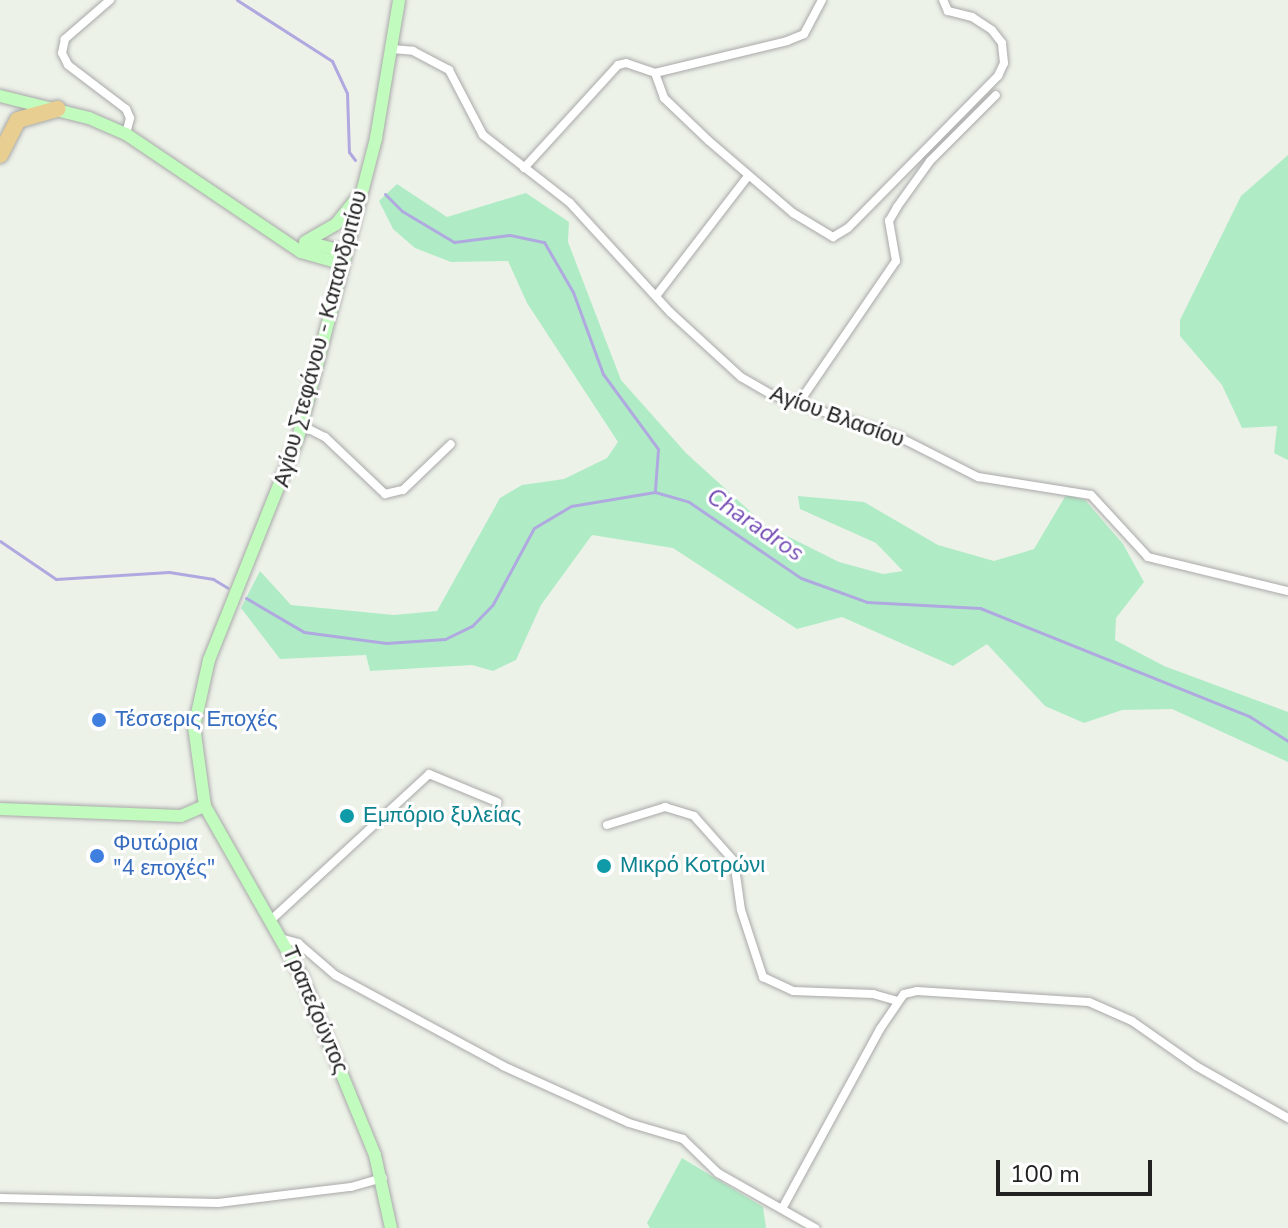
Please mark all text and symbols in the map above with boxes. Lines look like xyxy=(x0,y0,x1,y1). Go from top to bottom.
street label: Αγίου Στεφάνου - Καπανδριτίου xyxy=(269,188,373,490)
street label: Αγίου Βλασίου xyxy=(766,381,908,453)
water label: Charadros xyxy=(701,482,809,568)
place label: Τέσσερις Εποχές xyxy=(115,707,278,733)
marker: Τέσσερις Εποχές xyxy=(90,711,108,729)
place label: Εμπόριο ξυλείας xyxy=(363,803,521,829)
marker: Εμπόριο ξυλείας xyxy=(338,807,356,825)
place label: Φυτώρια "4 εποχές" xyxy=(113,830,215,882)
marker: Φυτώρια "4 εποχές" xyxy=(88,847,106,865)
place label: Μικρό Κοτρώνι xyxy=(620,853,765,879)
marker: Μικρό Κοτρώνι xyxy=(595,857,613,875)
street label: Τραπεζούντος xyxy=(276,942,354,1078)
scale bar xyxy=(1000,1144,1156,1194)
text: 100 m xyxy=(1010,1158,1080,1190)

